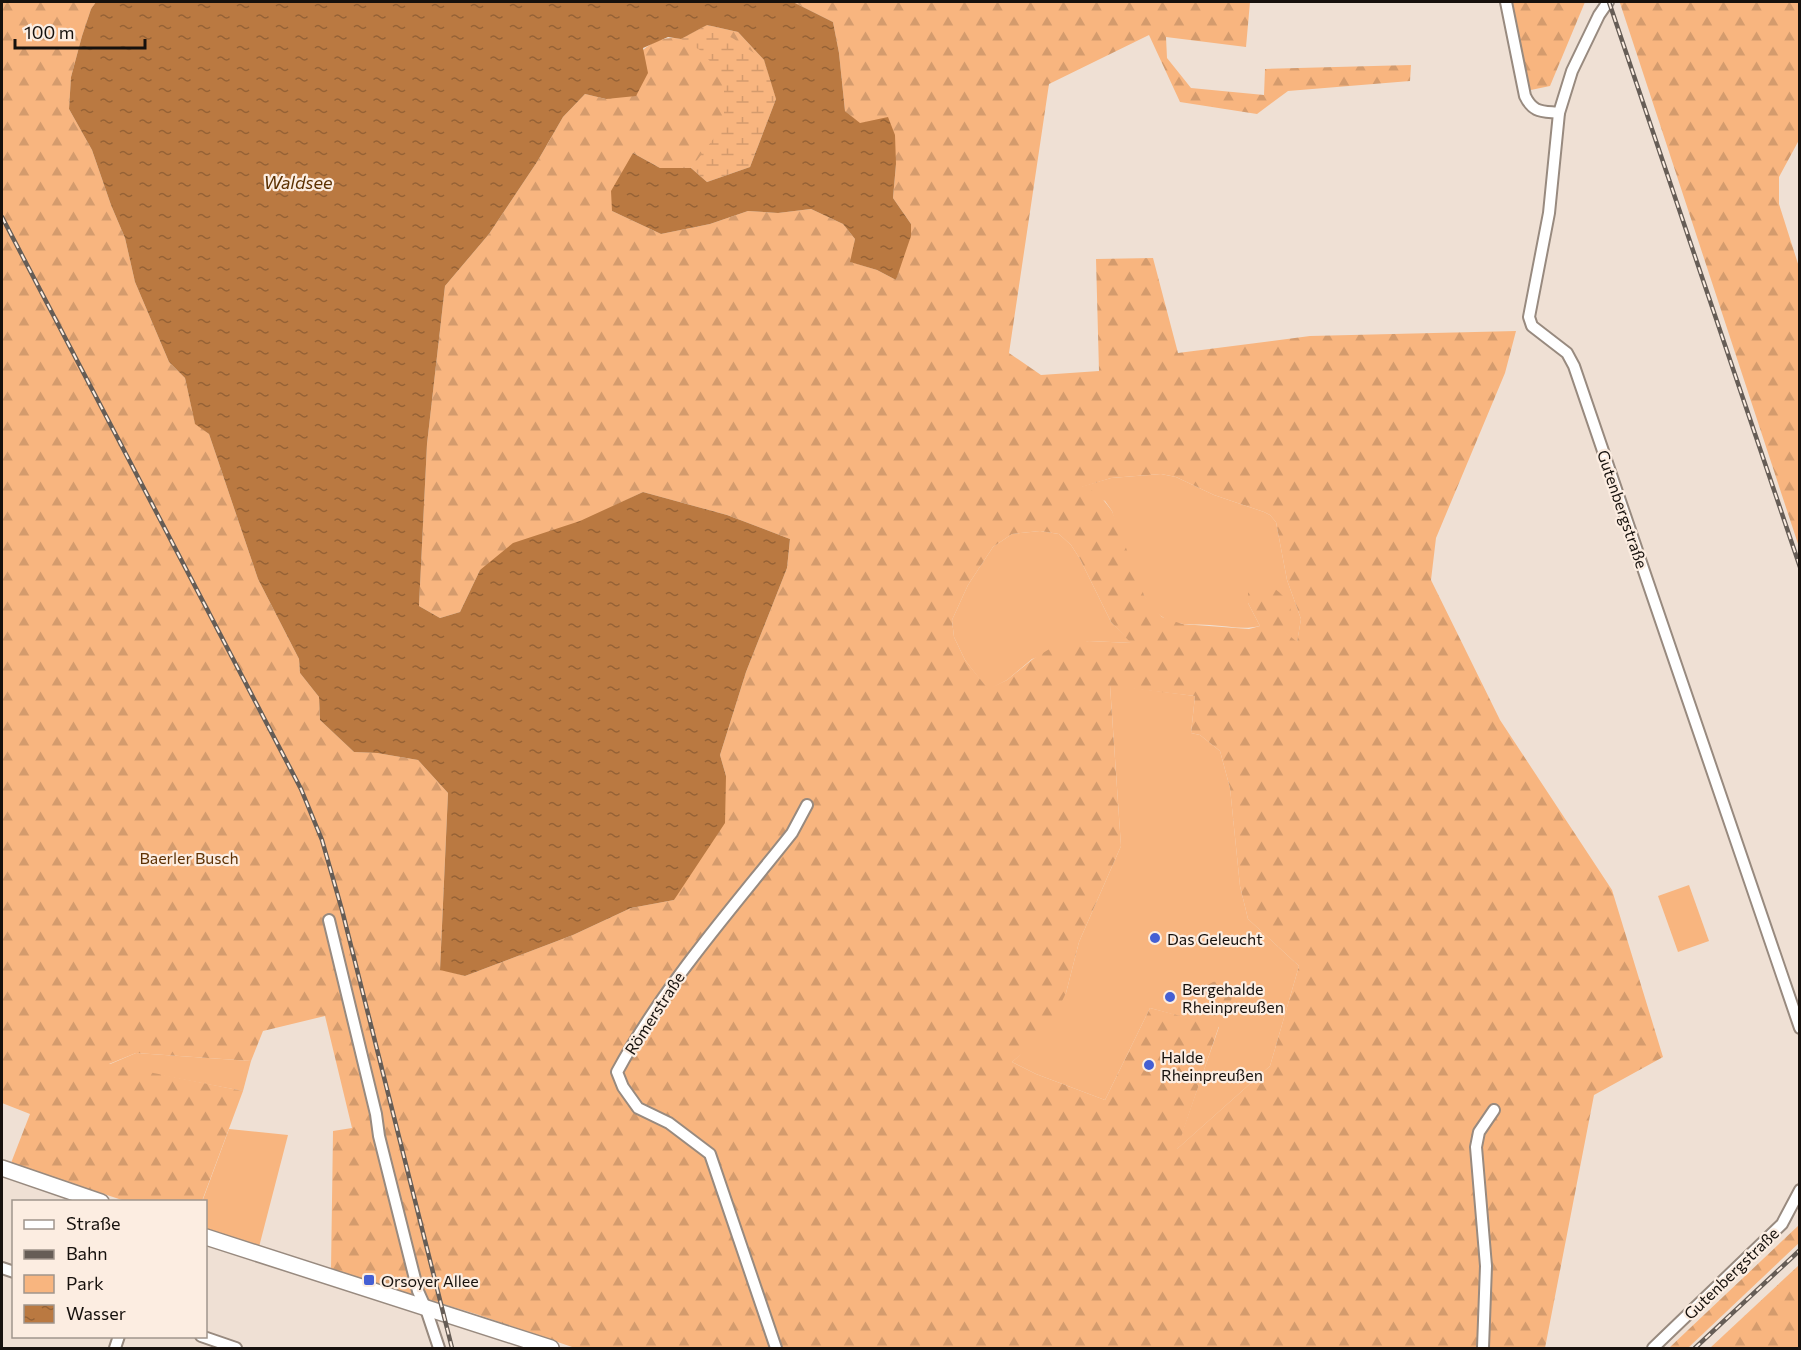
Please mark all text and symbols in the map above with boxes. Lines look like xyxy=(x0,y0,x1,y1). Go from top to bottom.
scale bar xyxy=(15,12,146,50)
text: 100 m xyxy=(24,21,74,43)
water label: Waldsee xyxy=(264,171,333,193)
street label: Gutenbergstraße xyxy=(1594,447,1652,571)
park label: Baerler Busch xyxy=(139,848,239,867)
place label: Das Geleucht xyxy=(1167,929,1263,948)
marker: Das Geleucht xyxy=(1148,931,1162,945)
street label: Römerstraße xyxy=(620,968,688,1058)
place label: Bergehalde Rheinpreußen xyxy=(1182,979,1284,1016)
marker: Bergehalde Rheinpreußen xyxy=(1163,990,1177,1004)
place label: Halde Rheinpreußen xyxy=(1161,1047,1263,1084)
marker: Halde Rheinpreußen xyxy=(1142,1058,1156,1072)
legend xyxy=(12,1200,207,1338)
text: Straße xyxy=(66,1212,121,1234)
street label: Gutenbergstraße xyxy=(1680,1223,1782,1323)
text: Bahn xyxy=(66,1242,108,1264)
place label: Orsoyer Allee xyxy=(381,1271,479,1290)
text: Park xyxy=(66,1272,104,1294)
marker: Orsoyer Allee xyxy=(362,1273,376,1287)
text: Wasser xyxy=(66,1302,126,1324)

